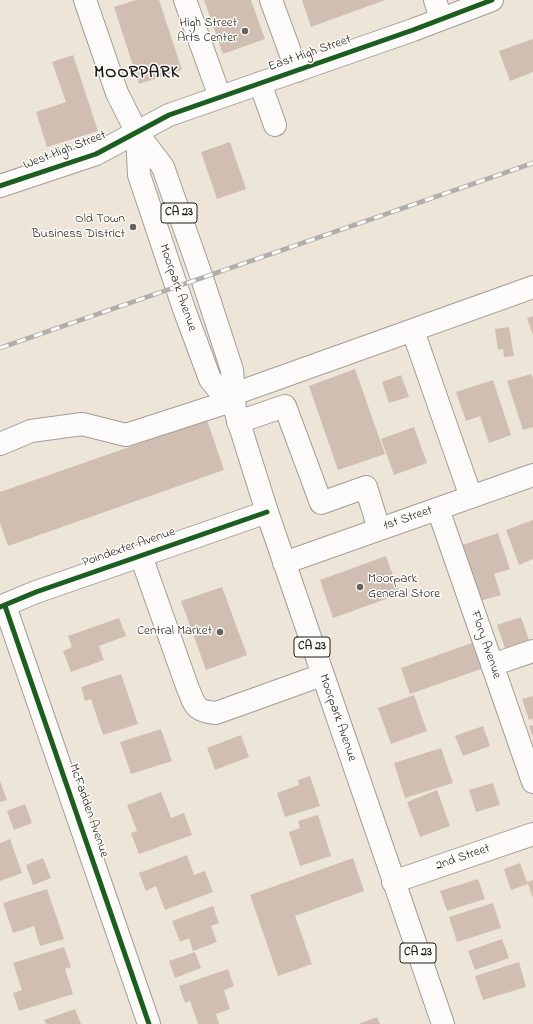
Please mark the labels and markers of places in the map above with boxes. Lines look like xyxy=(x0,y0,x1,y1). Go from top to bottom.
place label: High Street Arts Center xyxy=(177,16,237,47)
marker: High Street Arts Center xyxy=(240,26,250,36)
place label: Old Town Business District xyxy=(32,212,125,243)
marker: Old Town Business District xyxy=(128,222,138,232)
place label: Moorpark General Store xyxy=(368,572,440,603)
marker: Moorpark General Store xyxy=(355,582,365,592)
place label: Central Market xyxy=(137,624,212,640)
marker: Central Market xyxy=(215,627,225,637)

